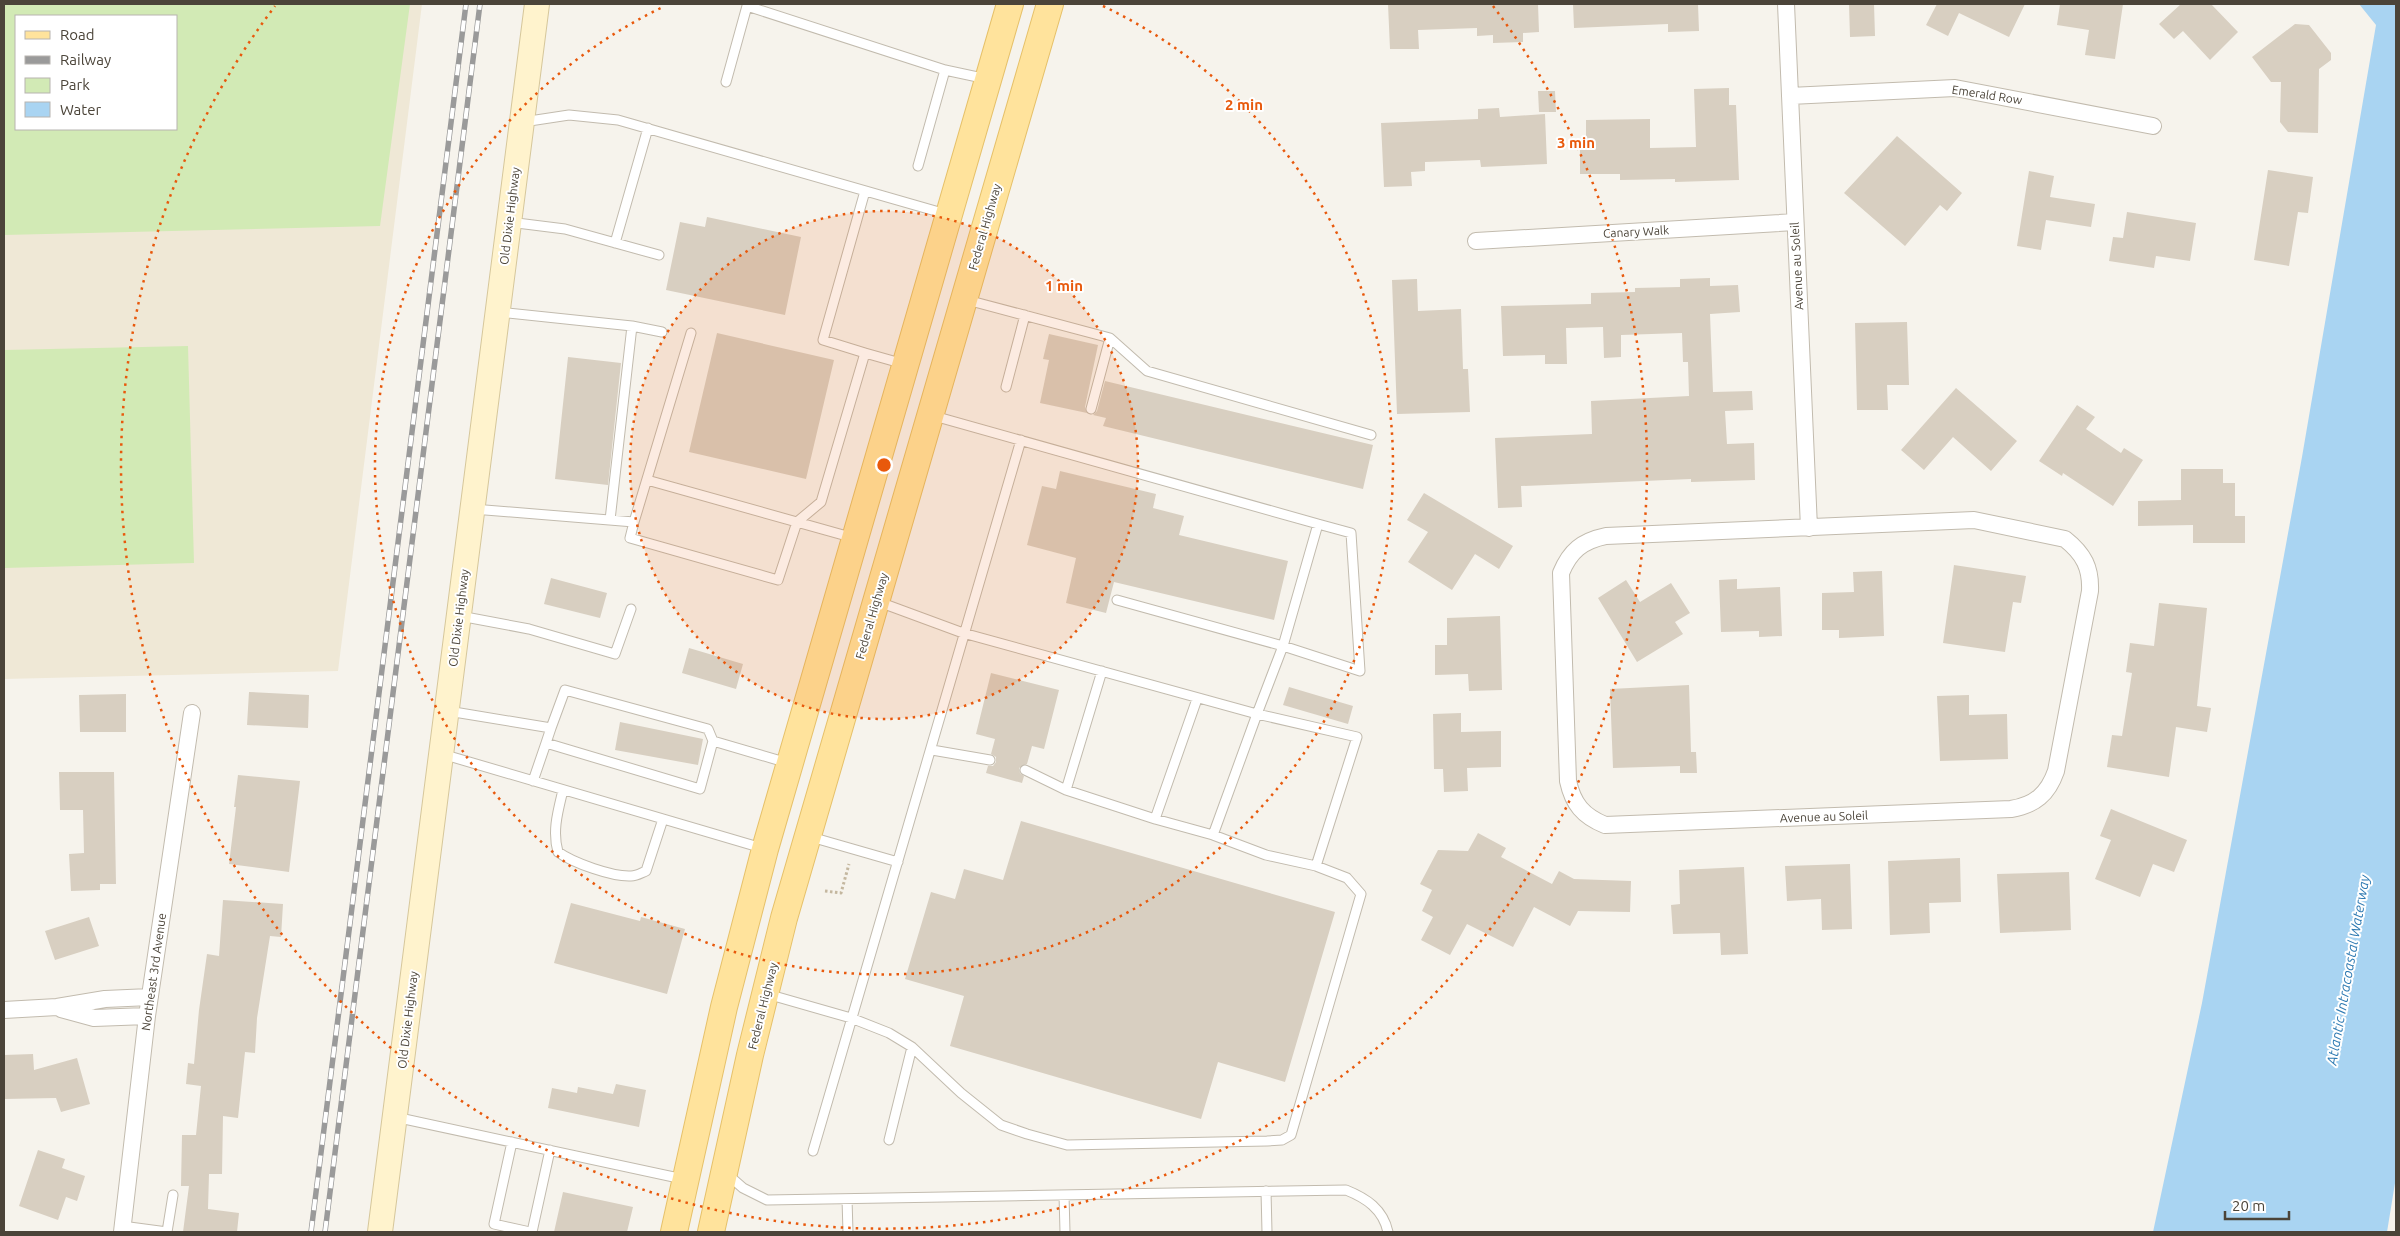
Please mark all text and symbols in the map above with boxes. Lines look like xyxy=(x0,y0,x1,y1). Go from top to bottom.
legend xyxy=(15,15,178,130)
text: Road xyxy=(60,26,95,43)
text: Railway xyxy=(60,51,111,68)
text: Park xyxy=(60,76,90,93)
street label: Emerald Row xyxy=(1951,83,2024,107)
text: 2 min xyxy=(1225,96,1263,113)
text: Water xyxy=(60,101,101,118)
text: 3 min xyxy=(1557,134,1595,151)
street label: Old Dixie Highway xyxy=(497,166,522,265)
street label: Federal Highway xyxy=(966,182,1003,272)
street label: Avenue au Soleil xyxy=(1788,222,1805,310)
street label: Canary Walk xyxy=(1603,223,1669,240)
text: 1 min xyxy=(1045,277,1083,294)
centre of rings xyxy=(875,456,893,474)
street label: Old Dixie Highway xyxy=(446,568,471,667)
street label: Federal Highway xyxy=(853,571,890,661)
street label: Avenue au Soleil xyxy=(1780,808,1868,825)
water label: Atlantic Intracoastal Waterway xyxy=(2323,873,2373,1067)
street label: Northeast 3rd Avenue xyxy=(139,912,168,1032)
street label: Federal Highway xyxy=(745,961,780,1051)
street label: Old Dixie Highway xyxy=(395,970,420,1069)
scale bar xyxy=(2225,1188,2289,1220)
text: 20 m xyxy=(2232,1197,2265,1214)

